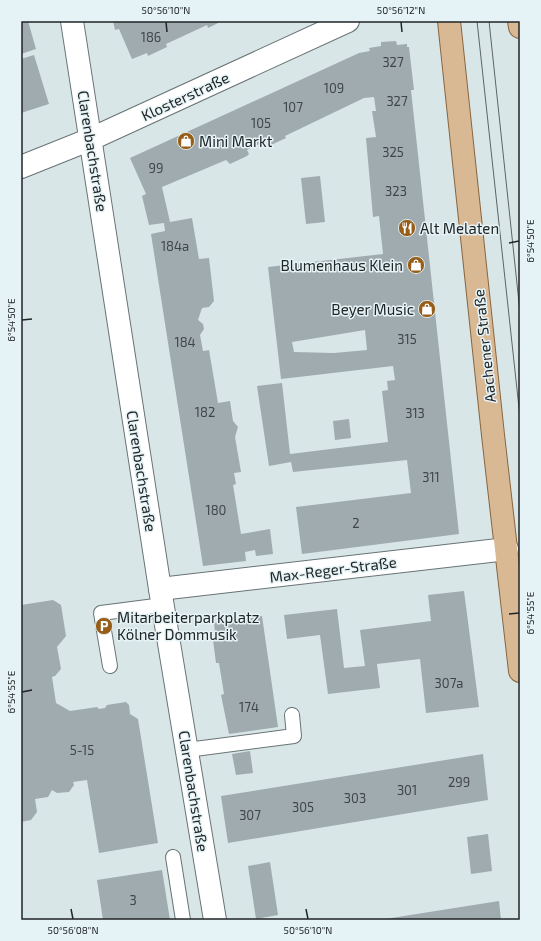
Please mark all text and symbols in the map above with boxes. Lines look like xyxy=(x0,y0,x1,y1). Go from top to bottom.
text: 50°56'10"N xyxy=(142,4,190,16)
text: 50°56'12"N xyxy=(377,4,425,16)
house number: 186 xyxy=(141,29,161,45)
house number: 327 xyxy=(382,54,404,70)
street label: Klosterstraße xyxy=(138,68,232,124)
house number: 109 xyxy=(324,80,344,96)
street label: Clarenbachstraße xyxy=(75,89,111,213)
house number: 327 xyxy=(386,93,408,109)
house number: 107 xyxy=(283,99,303,115)
house number: 105 xyxy=(251,115,271,131)
shop icon: Mini Markt xyxy=(176,131,196,151)
place label: Mini Markt xyxy=(199,132,273,150)
house number: 325 xyxy=(382,144,404,160)
house number: 99 xyxy=(149,160,163,176)
house number: 323 xyxy=(385,183,407,199)
restaurant icon: Alt Melaten xyxy=(397,218,417,238)
place label: Alt Melaten xyxy=(420,219,499,237)
text: 6°54'50"E xyxy=(524,219,536,263)
house number: 184a xyxy=(161,238,189,254)
shop icon: Blumenhaus Klein xyxy=(406,255,426,275)
place label: Blumenhaus Klein xyxy=(281,256,403,274)
street label: Aachener Straße xyxy=(469,288,499,404)
text: 6°54'50"E xyxy=(5,298,17,342)
shop icon: Beyer Music xyxy=(417,299,437,319)
place label: Beyer Music xyxy=(331,300,414,318)
house number: 315 xyxy=(397,331,417,347)
house number: 184 xyxy=(174,334,196,350)
house number: 182 xyxy=(195,404,215,420)
house number: 313 xyxy=(405,405,425,421)
street label: Clarenbachstraße xyxy=(124,409,160,533)
house number: 311 xyxy=(422,469,440,485)
house number: 180 xyxy=(206,502,226,518)
house number: 2 xyxy=(352,515,360,531)
street label: Max-Reger-Straße xyxy=(269,552,397,586)
text: 6°54'55"E xyxy=(524,591,536,634)
place label: Mitarbeiterparkplatz Kölner Dommusik xyxy=(117,608,259,643)
parking icon: Mitarbeiterparkplatz Kölner Dommusik xyxy=(94,616,114,636)
text: 6°54'55"E xyxy=(5,670,17,713)
house number: 307a xyxy=(435,675,463,691)
house number: 174 xyxy=(239,699,259,715)
street label: Clarenbachstraße xyxy=(176,729,212,853)
house number: 5-15 xyxy=(70,742,94,758)
house number: 299 xyxy=(448,774,470,790)
house number: 301 xyxy=(397,782,417,798)
house number: 303 xyxy=(344,790,366,806)
house number: 305 xyxy=(292,799,314,815)
house number: 307 xyxy=(239,807,261,823)
house number: 3 xyxy=(129,892,137,908)
text: 50°56'08"N xyxy=(48,924,98,936)
text: 50°56'10"N xyxy=(284,924,332,936)

